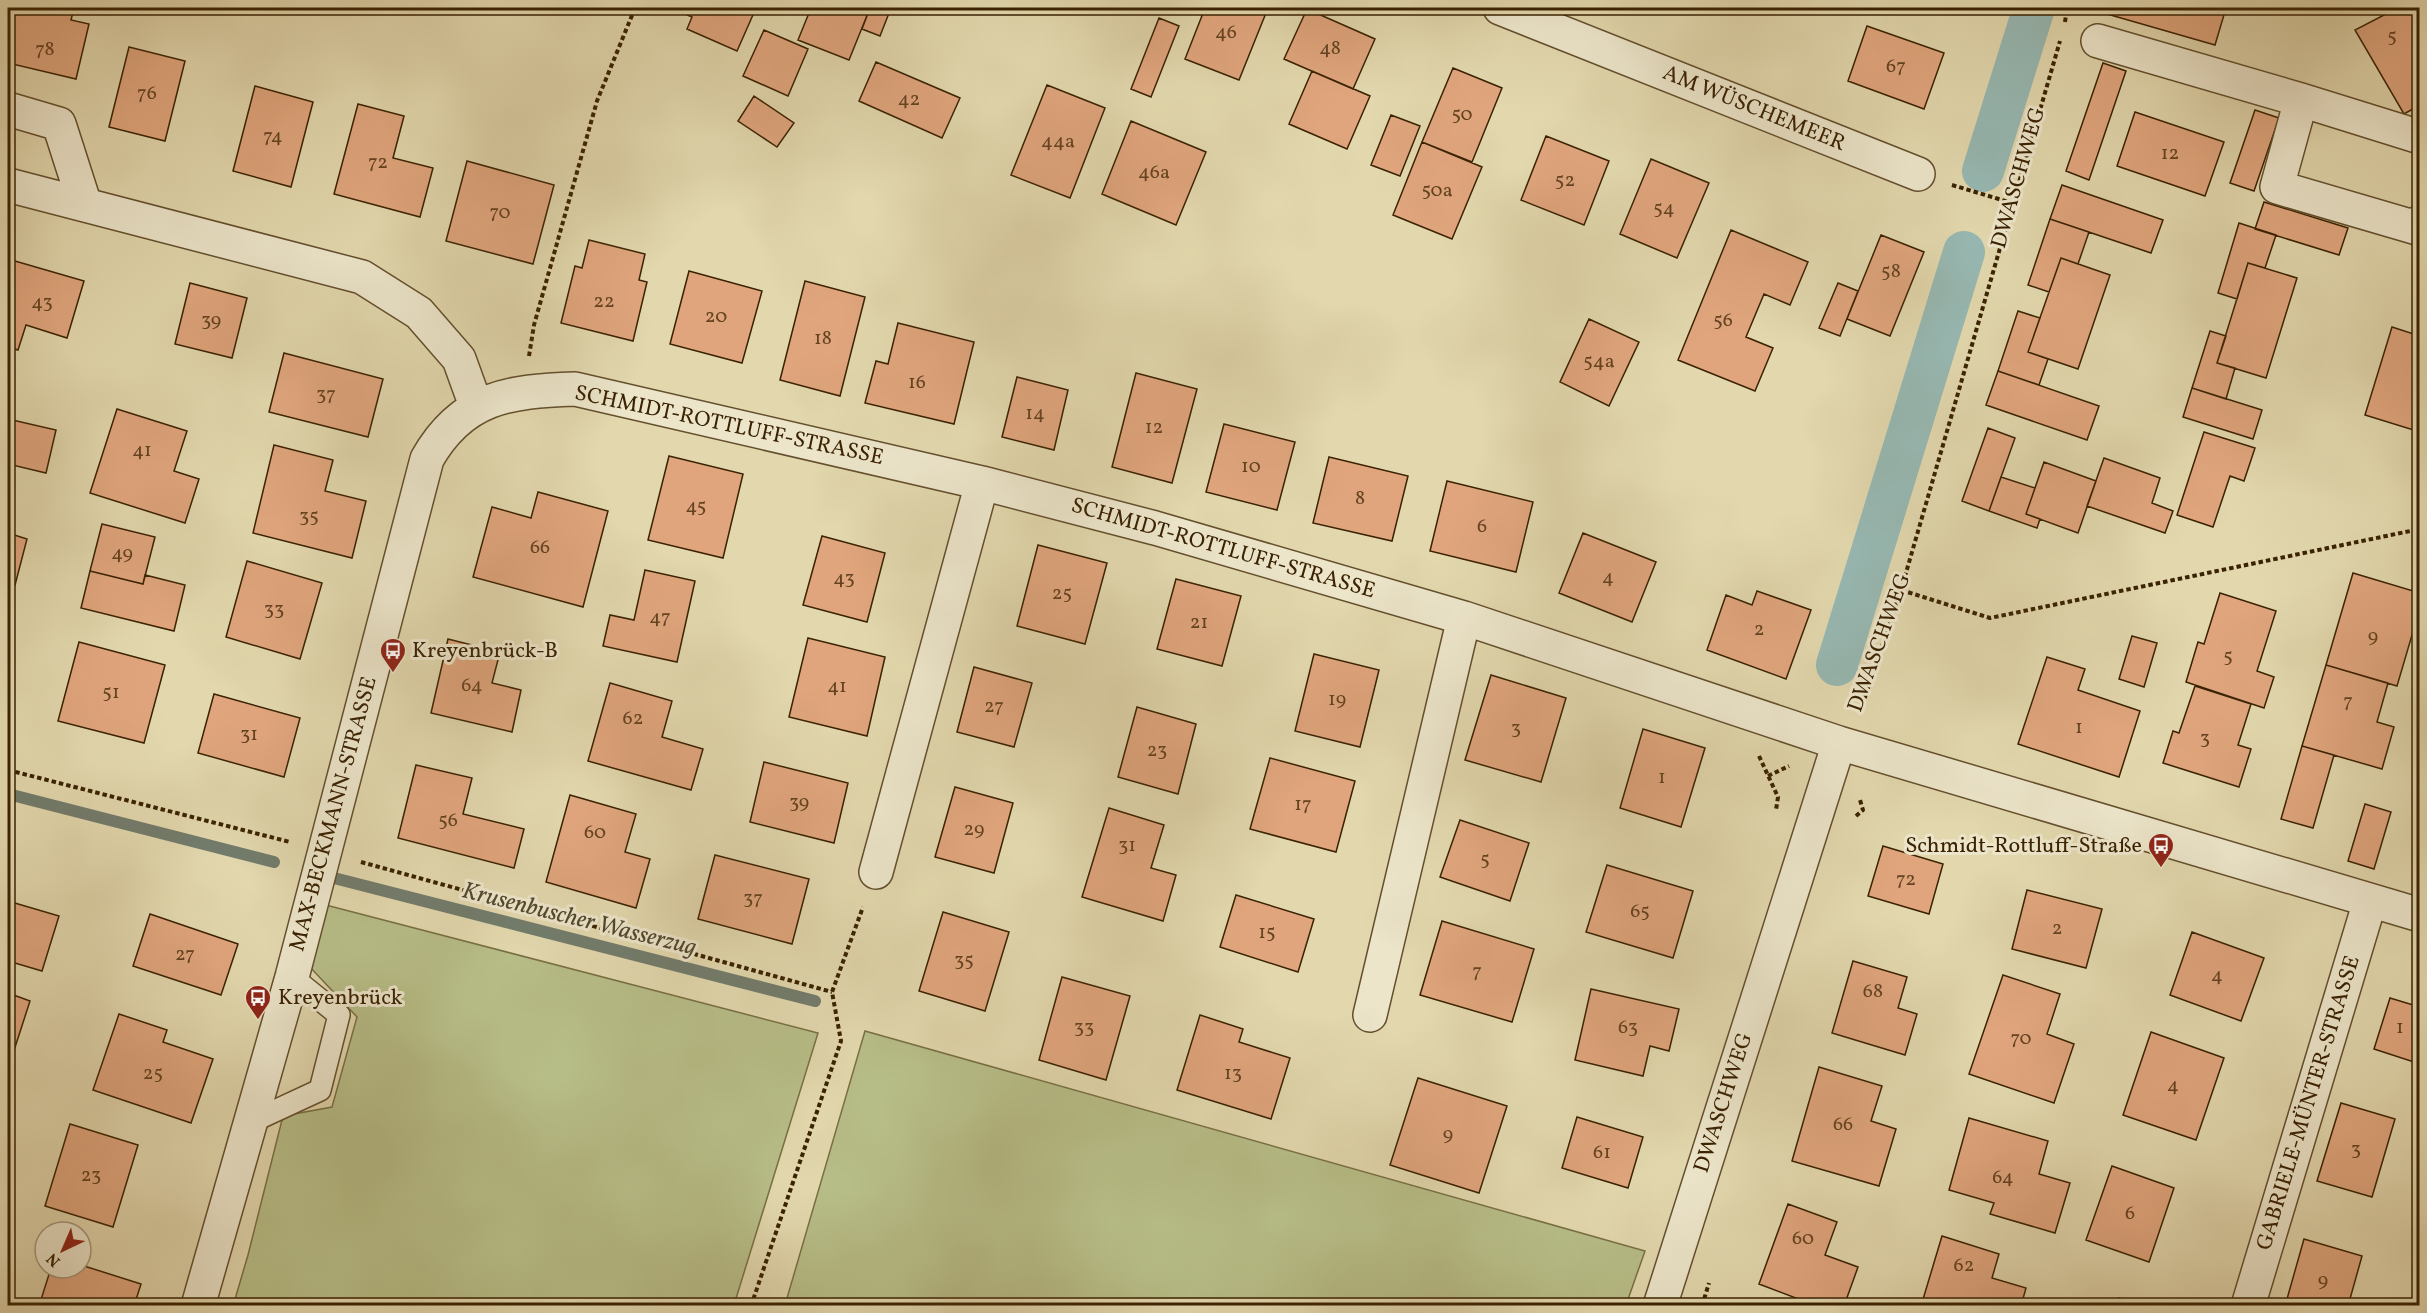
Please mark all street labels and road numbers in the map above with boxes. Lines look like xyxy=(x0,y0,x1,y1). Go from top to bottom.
street label: AM WÜSCHEMEER xyxy=(1658,58,1850,160)
street label: DWASCHWEG xyxy=(1984,104,2054,252)
street label: SCHMIDT-ROTTLUFF-STRASSE xyxy=(572,378,886,474)
street label: SCHMIDT-ROTTLUFF-STRASSE xyxy=(1067,491,1379,607)
street label: DWASCHWEG xyxy=(1841,569,1919,717)
street label: MAX-BECKMANN-STRASSE xyxy=(282,673,386,955)
street label: GABRIELE-MÜNTER-STRASSE xyxy=(2249,952,2369,1254)
street label: DWASCHWEG xyxy=(1687,1029,1761,1177)

